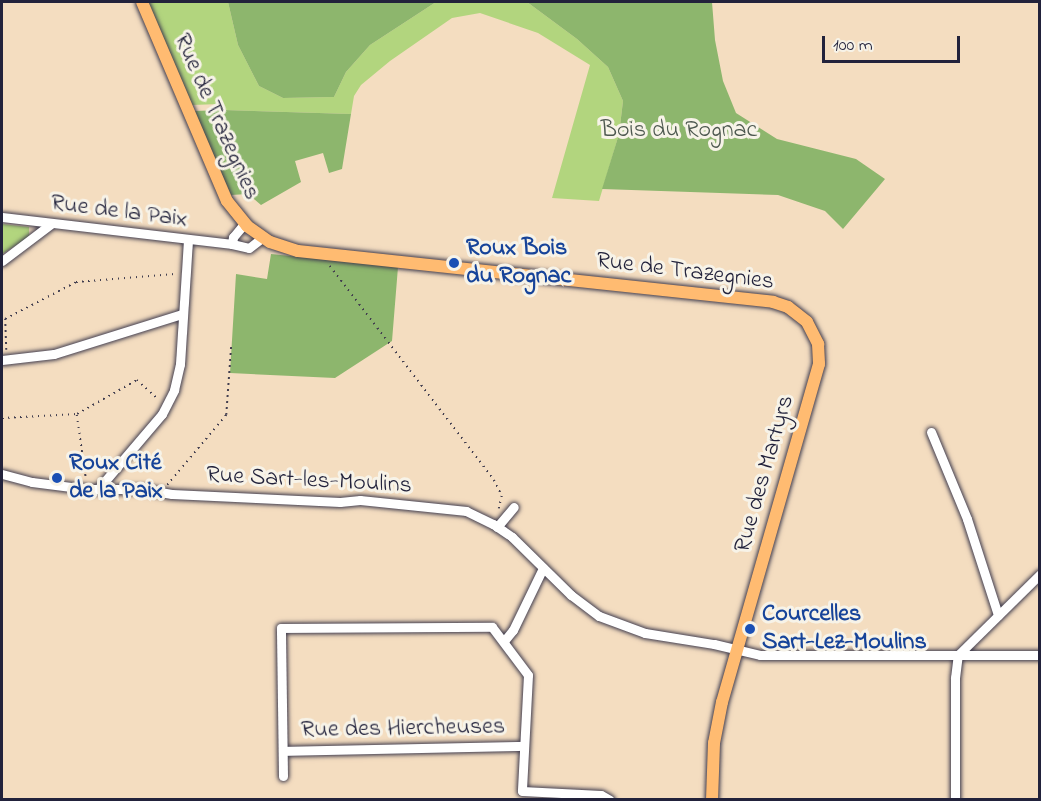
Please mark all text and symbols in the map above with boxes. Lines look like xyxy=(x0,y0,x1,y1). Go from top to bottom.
scale bar xyxy=(825,24,963,62)
street label: Rue de Trazegnies xyxy=(166,29,266,205)
text: 100 m xyxy=(833,33,873,59)
park label: Bois du Rognac xyxy=(601,117,757,145)
street label: Rue de la Paix xyxy=(49,189,189,235)
place label: Roux Bois du Rognac xyxy=(466,235,571,291)
street label: Rue de Trazegnies xyxy=(595,247,775,297)
marker: Roux Bois du Rognac xyxy=(447,256,461,270)
street label: Rue des Martyrs xyxy=(729,392,801,556)
place label: Roux Cité de la Paix xyxy=(69,450,163,506)
street label: Rue Sart-les-Moulins xyxy=(206,461,412,501)
marker: Roux Cité de la Paix xyxy=(50,471,64,485)
place label: Courcelles Sart-Lez-Moulins xyxy=(762,601,927,657)
marker: Courcelles Sart-Lez-Moulins xyxy=(743,622,757,636)
street label: Rue des Hiercheuses xyxy=(301,713,505,745)

